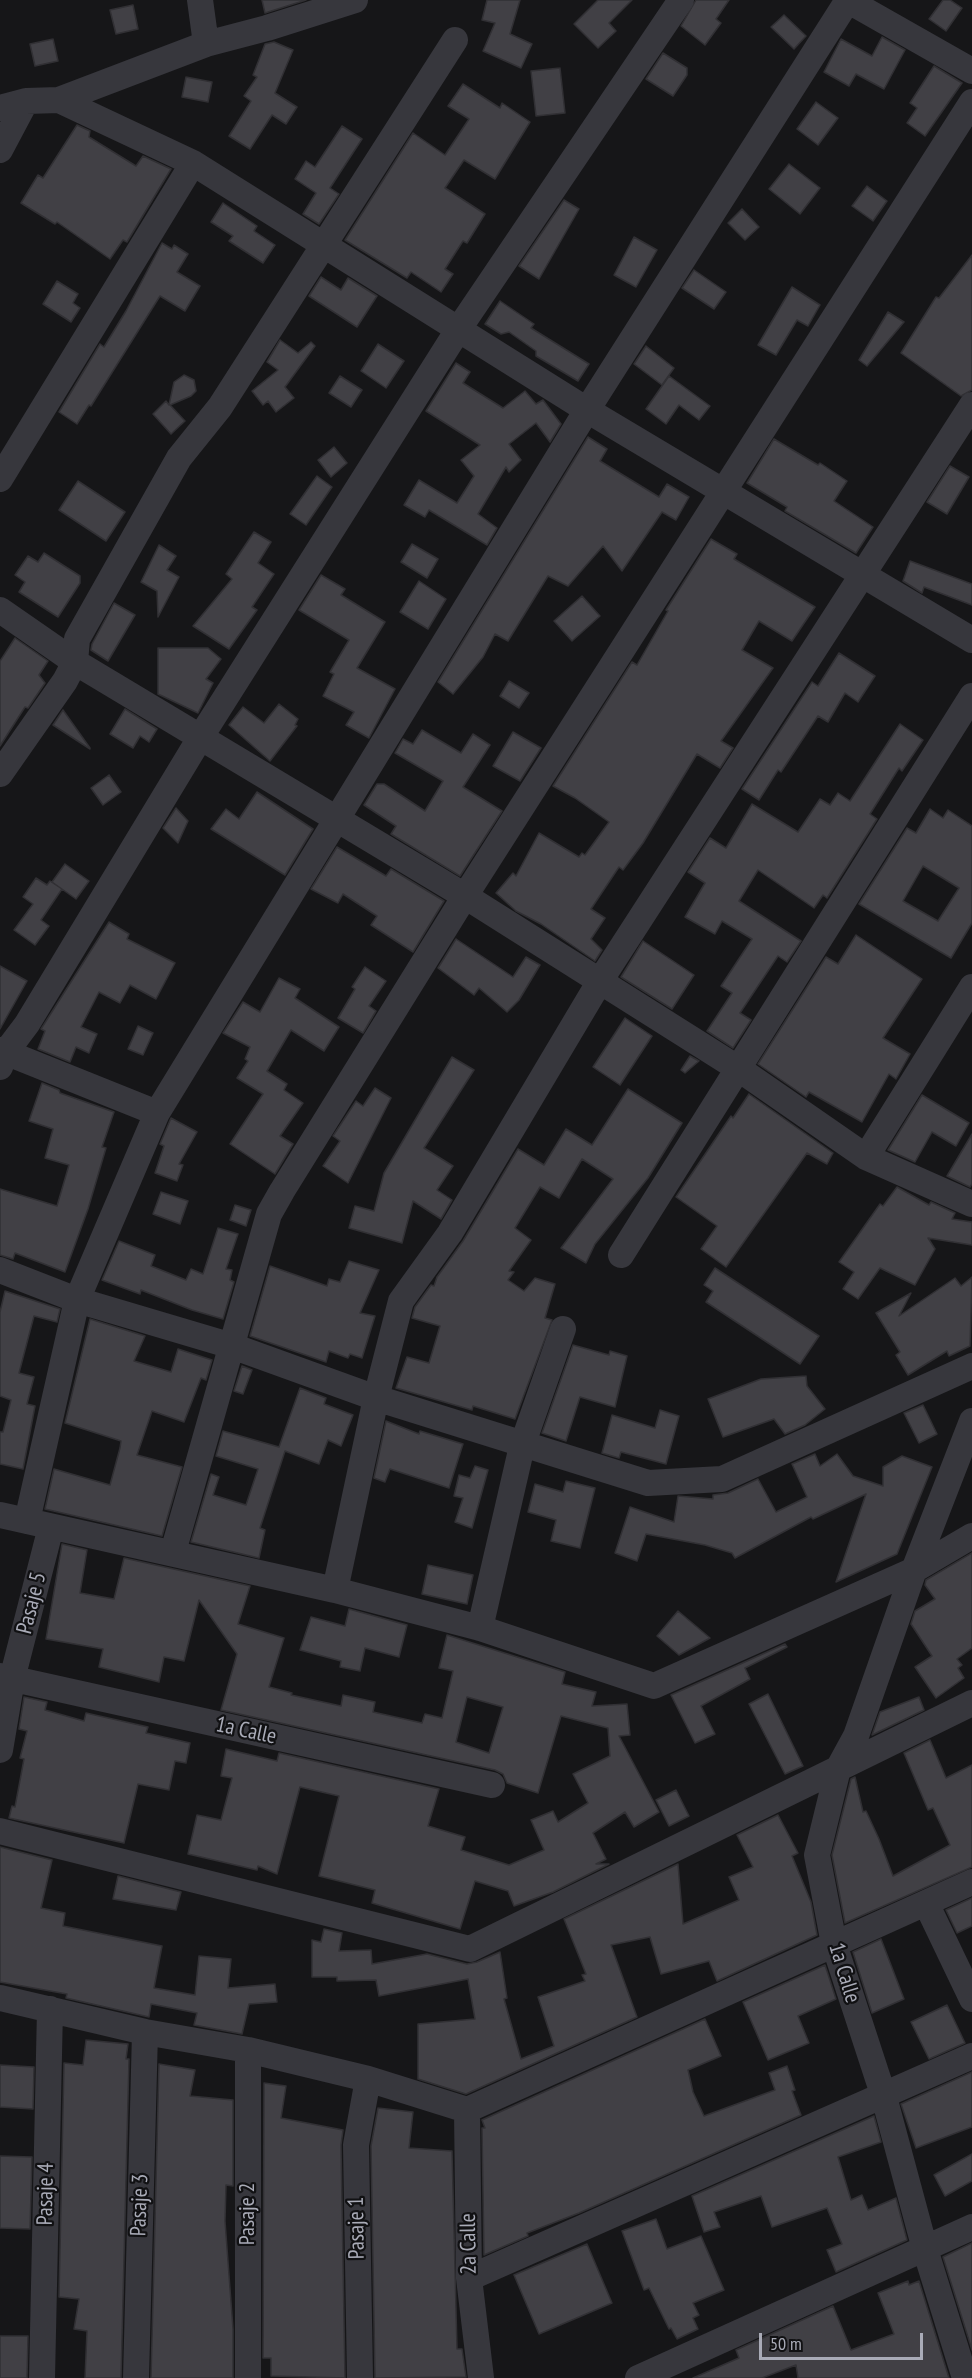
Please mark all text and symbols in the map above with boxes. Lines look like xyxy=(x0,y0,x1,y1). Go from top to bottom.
street label: Pasaje 5 xyxy=(12,1569,52,1637)
street label: 1a Calle xyxy=(213,1712,279,1750)
street label: 1a Calle xyxy=(822,1940,866,2006)
street label: Pasaje 4 xyxy=(32,2162,60,2226)
street label: Pasaje 3 xyxy=(126,2173,154,2237)
street label: Pasaje 2 xyxy=(235,2183,261,2245)
street label: Pasaje 1 xyxy=(343,2196,371,2260)
street label: 2a Calle xyxy=(455,2213,483,2275)
scale bar xyxy=(762,2321,926,2359)
text: 50 m xyxy=(770,2332,802,2355)

